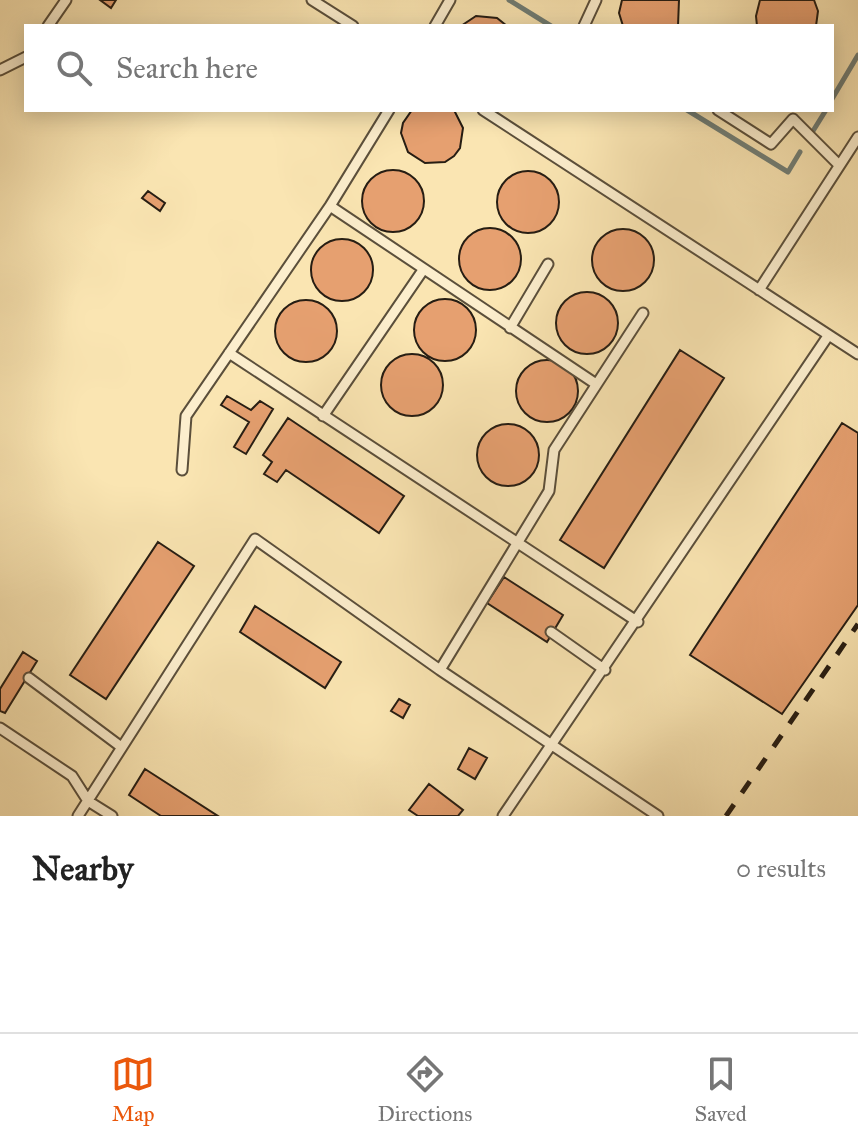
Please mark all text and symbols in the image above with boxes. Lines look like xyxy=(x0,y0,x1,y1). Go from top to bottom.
search box xyxy=(24,24,834,112)
icon: search xyxy=(52,46,96,90)
text: Search here xyxy=(116,50,258,86)
text: Nearby xyxy=(32,848,134,889)
text: 0 results xyxy=(736,852,826,884)
tab: Map xyxy=(111,1052,155,1127)
tab: Directions xyxy=(377,1052,472,1127)
tab: Saved xyxy=(695,1052,747,1127)

